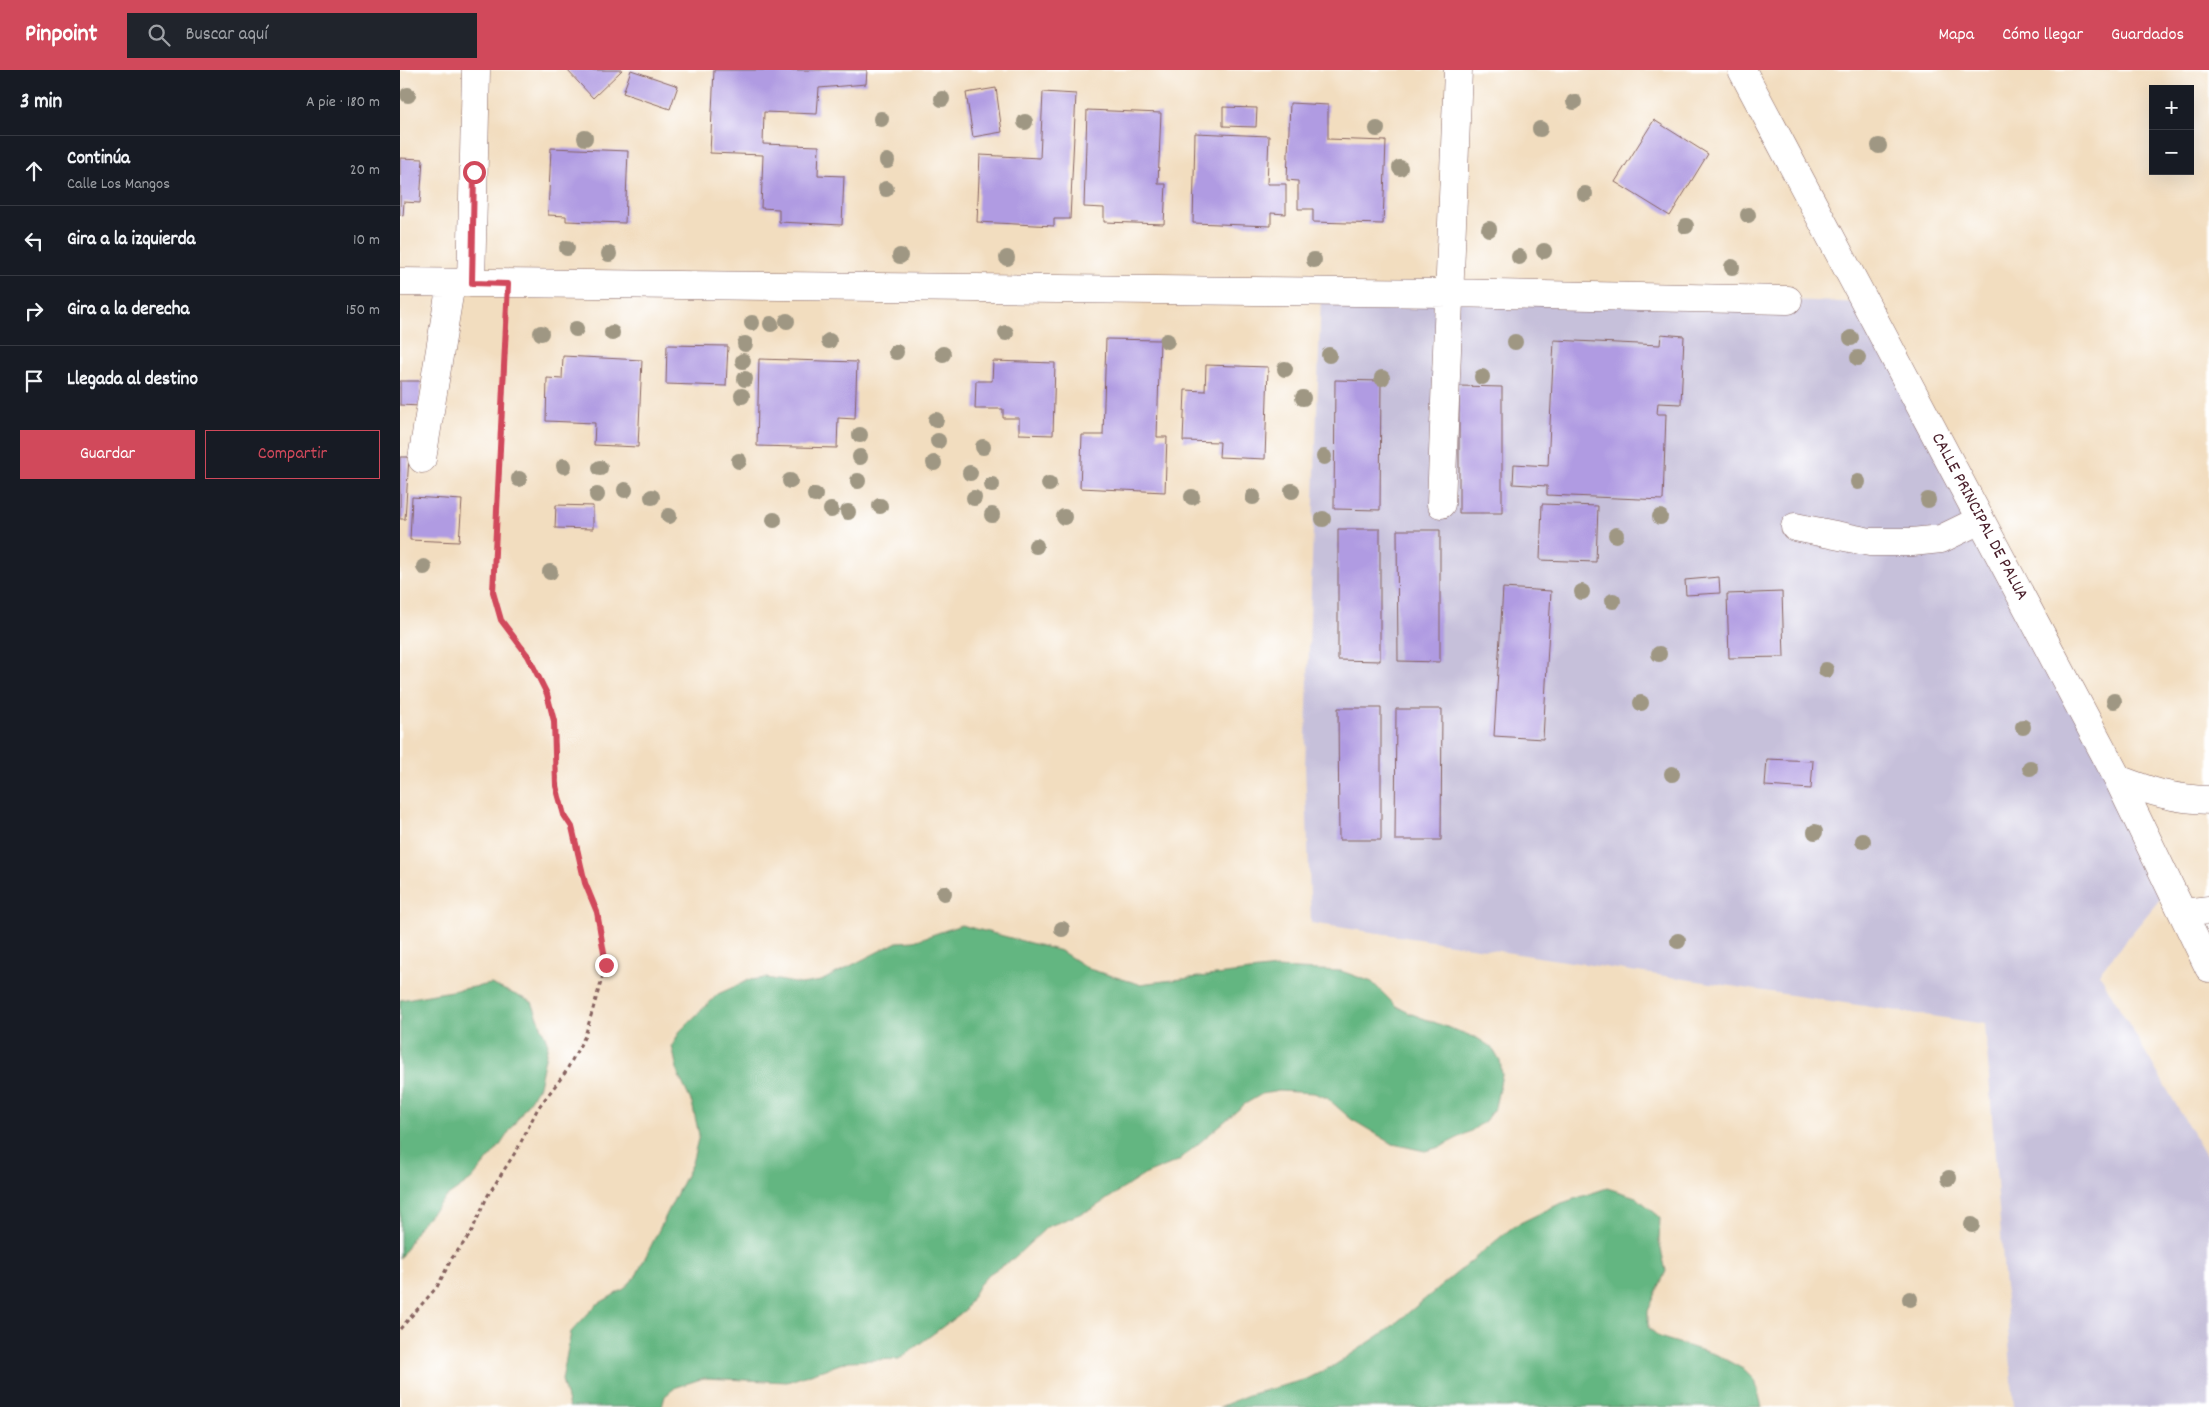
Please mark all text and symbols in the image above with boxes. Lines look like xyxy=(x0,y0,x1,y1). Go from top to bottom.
search box xyxy=(127,13,477,58)
text: Pinpoint xyxy=(25,18,97,52)
icon: search xyxy=(145,21,173,49)
text: Buscar aquí xyxy=(185,22,268,49)
text: Mapa xyxy=(1938,23,1974,48)
text: Cómo llegar xyxy=(2002,23,2083,48)
text: Guardados xyxy=(2111,23,2184,48)
map controls xyxy=(2149,85,2194,175)
button: + xyxy=(2149,85,2194,130)
text: 3 min xyxy=(20,88,62,118)
text: A pie · 180 m xyxy=(306,91,380,114)
button: − xyxy=(2149,130,2194,175)
text: Continúa xyxy=(67,146,130,173)
icon: ahead xyxy=(20,157,48,185)
text: 20 m xyxy=(350,159,380,182)
route start xyxy=(463,161,486,184)
text: Calle Los Mangos xyxy=(67,173,170,196)
icon: left xyxy=(20,227,48,255)
text: Gira a la izquierda xyxy=(67,227,195,254)
text: 10 m xyxy=(353,229,380,252)
icon: right xyxy=(20,297,48,325)
text: Gira a la derecha xyxy=(67,297,189,324)
text: 150 m xyxy=(346,299,380,322)
icon: arrive xyxy=(20,367,48,395)
text: Llegada al destino xyxy=(67,367,198,394)
street label: CALLE PRINCIPAL DE PALUA xyxy=(1924,429,2034,605)
button: Guardar xyxy=(20,430,195,479)
button: Compartir xyxy=(205,430,380,479)
route end xyxy=(595,954,618,977)

